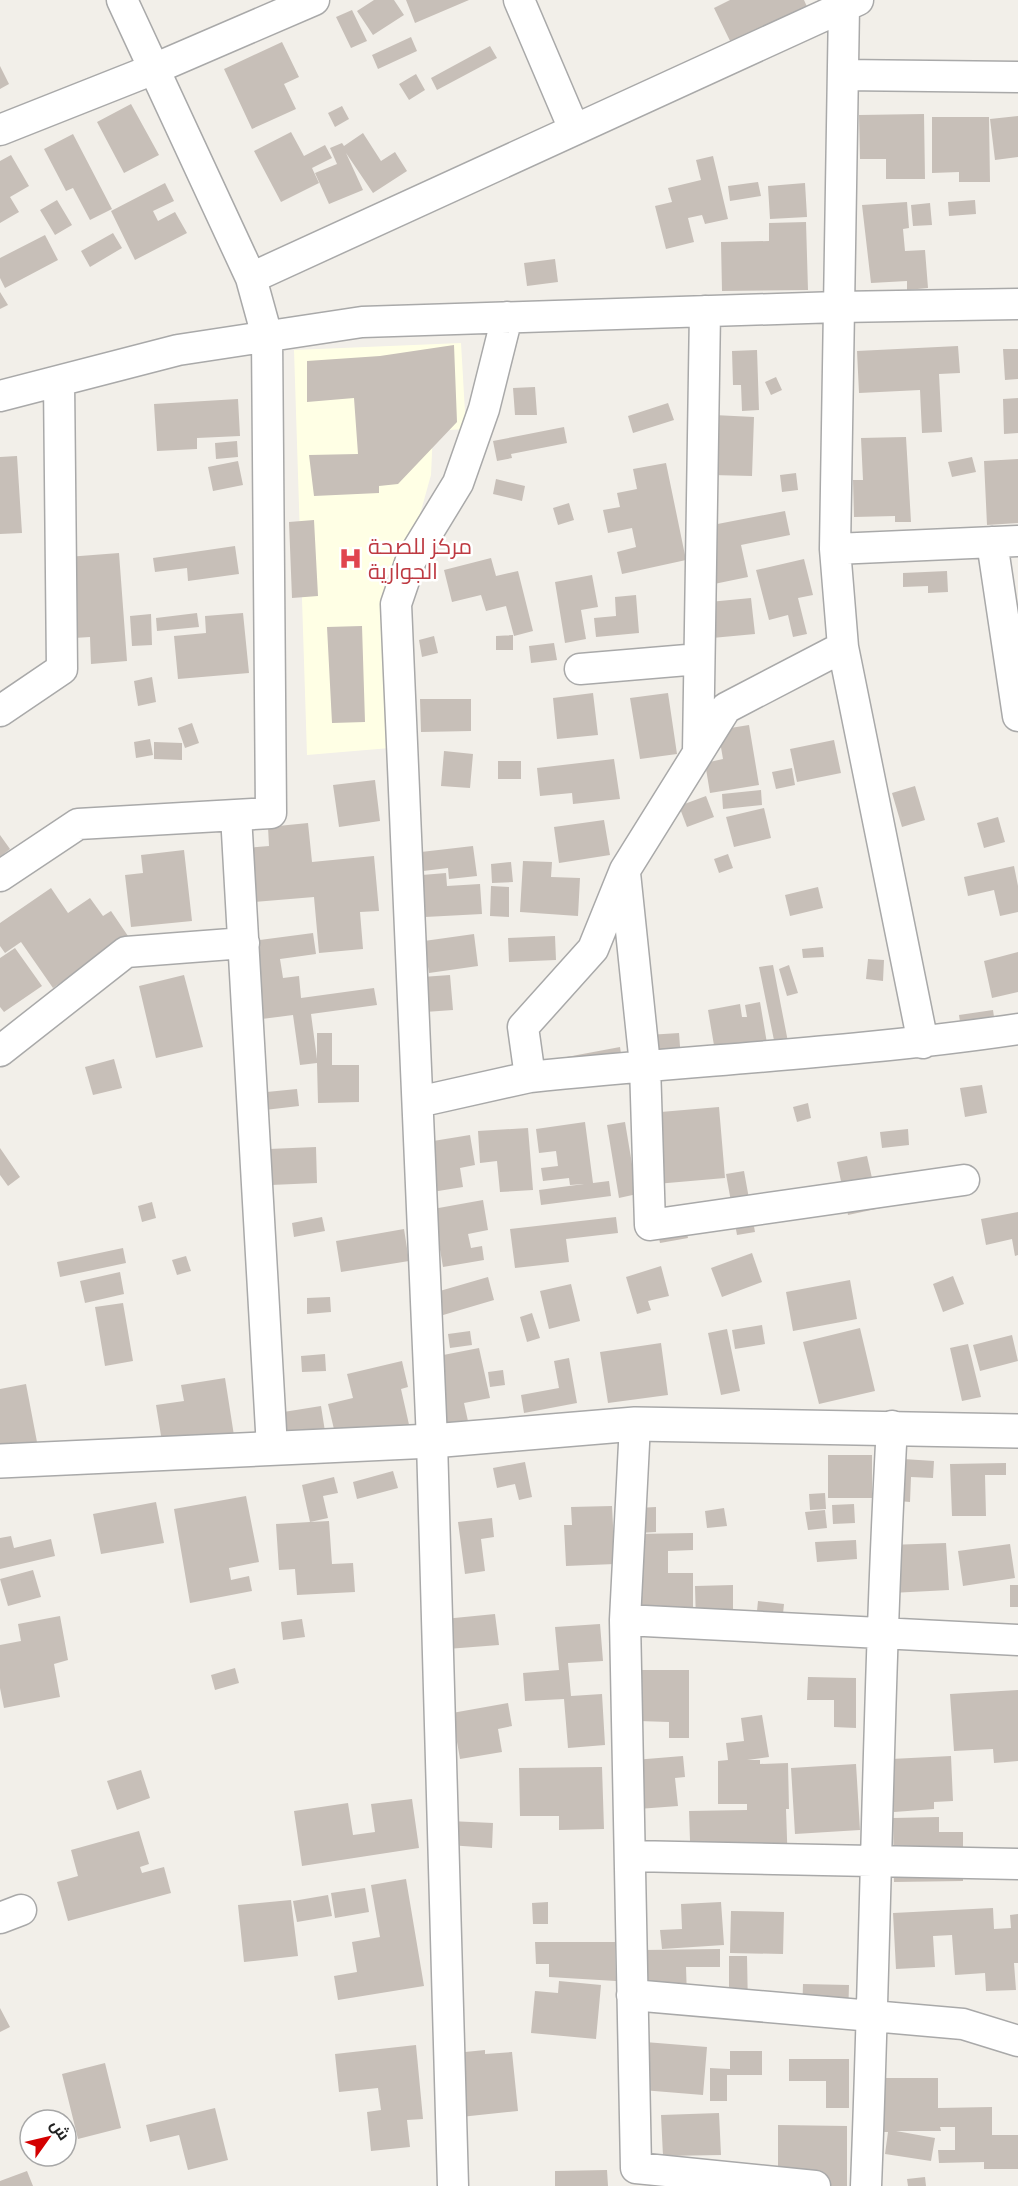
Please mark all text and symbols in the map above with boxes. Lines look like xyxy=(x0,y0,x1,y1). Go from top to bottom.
place label: مركز للصحة الجوارية xyxy=(368,533,472,585)
hospital icon: مركز للصحة الجوارية xyxy=(337,546,363,572)
north arrow xyxy=(18,2108,78,2168)
text: ش xyxy=(46,2116,74,2144)

